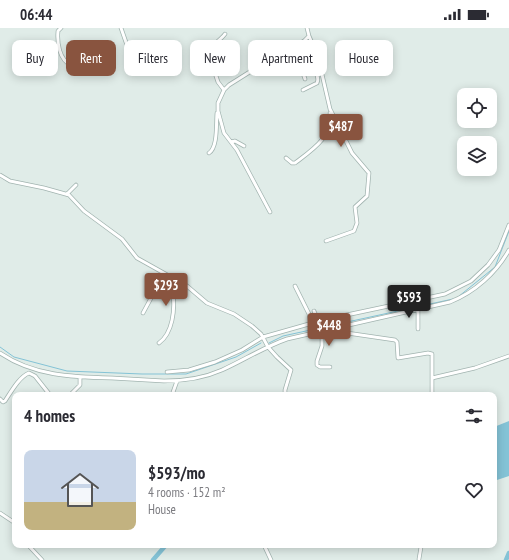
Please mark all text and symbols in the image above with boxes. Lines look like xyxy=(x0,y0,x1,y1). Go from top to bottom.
text: 06:44 xyxy=(20,5,52,24)
chip: Buy xyxy=(12,40,58,76)
chip: Rent xyxy=(66,40,116,76)
chip: Filters xyxy=(124,40,182,76)
chip: New xyxy=(190,40,240,76)
chip: Apartment xyxy=(248,40,327,76)
chip: House xyxy=(335,40,393,76)
map controls xyxy=(457,88,497,176)
button: locate xyxy=(457,88,497,128)
pin: $487 xyxy=(317,114,365,148)
text: $487 xyxy=(329,118,353,135)
button: layers xyxy=(457,136,497,176)
pin: $293 xyxy=(142,273,190,307)
text: $293 xyxy=(154,277,178,294)
pin: $593 xyxy=(385,285,433,319)
text: $593 xyxy=(397,289,421,306)
pin: $448 xyxy=(305,313,353,347)
text: $448 xyxy=(317,317,341,334)
text: 4 homes xyxy=(24,405,75,427)
icon: filters xyxy=(463,405,485,427)
text: $593/mo xyxy=(148,462,205,484)
icon: home xyxy=(56,466,104,514)
icon: heart xyxy=(463,479,485,501)
text: 4 rooms · 152 m² xyxy=(148,484,226,501)
text: House xyxy=(148,501,176,518)

